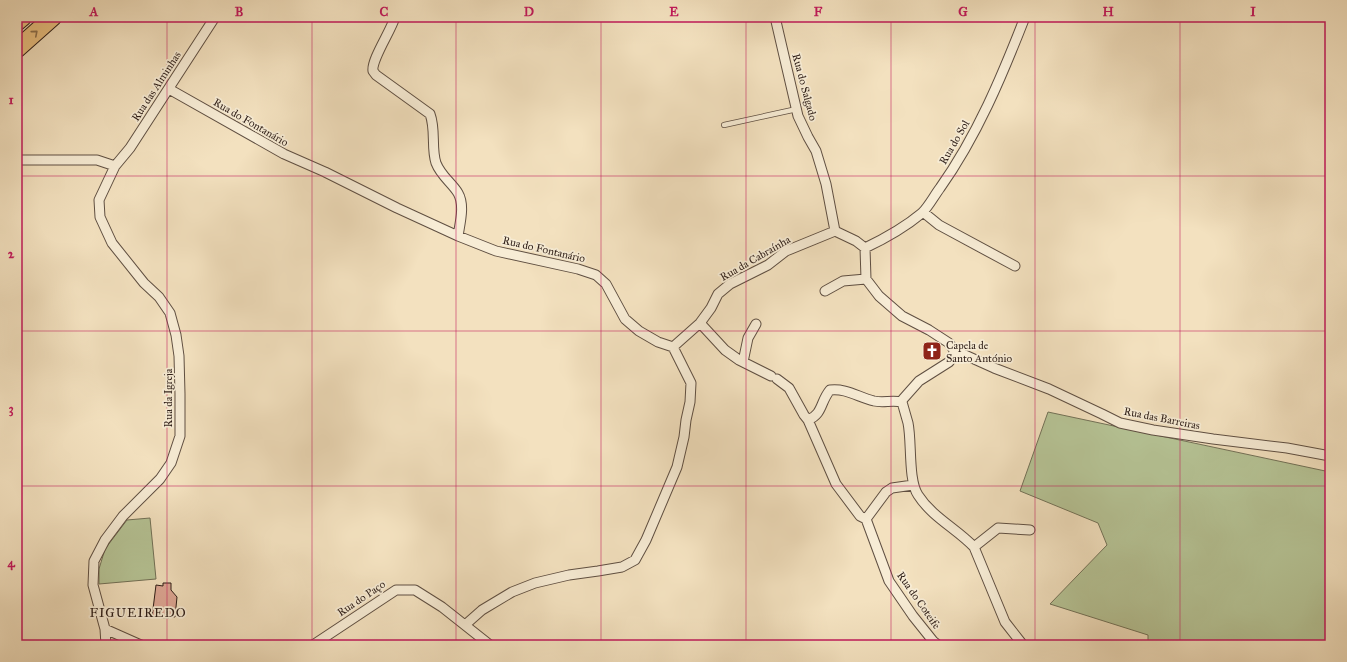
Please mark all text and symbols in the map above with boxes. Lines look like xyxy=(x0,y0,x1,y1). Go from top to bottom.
text: A xyxy=(89,4,99,20)
text: B xyxy=(235,4,244,20)
text: C xyxy=(380,4,389,20)
text: D xyxy=(524,4,534,20)
text: E xyxy=(669,4,679,20)
text: F xyxy=(814,4,823,20)
text: G xyxy=(958,4,968,20)
text: H xyxy=(1102,4,1114,20)
text: I xyxy=(1250,4,1256,20)
one-way arrow xyxy=(30,31,38,38)
street label: Rua das Alminhas xyxy=(129,49,184,124)
street label: Rua do Salgado xyxy=(789,52,820,122)
text: 1 xyxy=(8,92,14,108)
street label: Rua do Fontanário xyxy=(211,96,291,149)
street label: Rua do Sol xyxy=(937,118,972,167)
street label: Rua da Cabraínha xyxy=(718,233,793,284)
street label: Rua do Fontanário xyxy=(501,234,587,265)
text: 2 xyxy=(8,246,15,262)
place label: Capela de Santo António xyxy=(946,339,1013,365)
church icon: Capela de Santo António xyxy=(921,340,943,362)
street label: Rua da Igreja xyxy=(162,368,175,427)
text: 3 xyxy=(8,401,14,417)
street label: Rua das Barreiras xyxy=(1123,405,1201,432)
text: 4 xyxy=(7,555,15,571)
street label: Rua do Coteife xyxy=(894,569,943,632)
street label: Rua do Paço xyxy=(335,577,388,619)
district label: FIGUEIREDO xyxy=(89,605,187,621)

